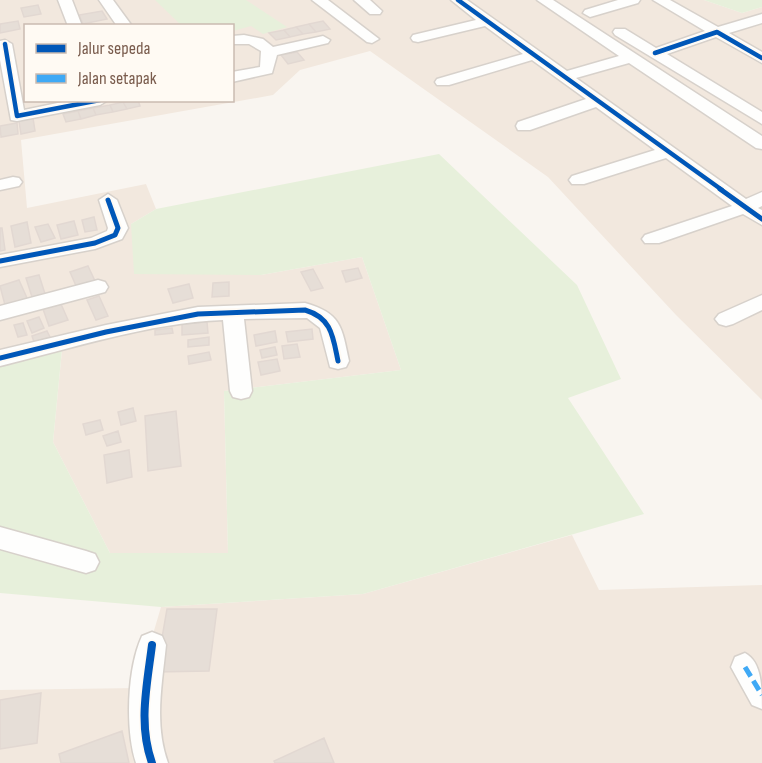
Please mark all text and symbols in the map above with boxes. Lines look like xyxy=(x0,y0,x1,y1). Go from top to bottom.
legend xyxy=(24,24,234,102)
text: Jalur sepeda xyxy=(77,38,150,59)
text: Jalan setapak xyxy=(77,68,157,89)

